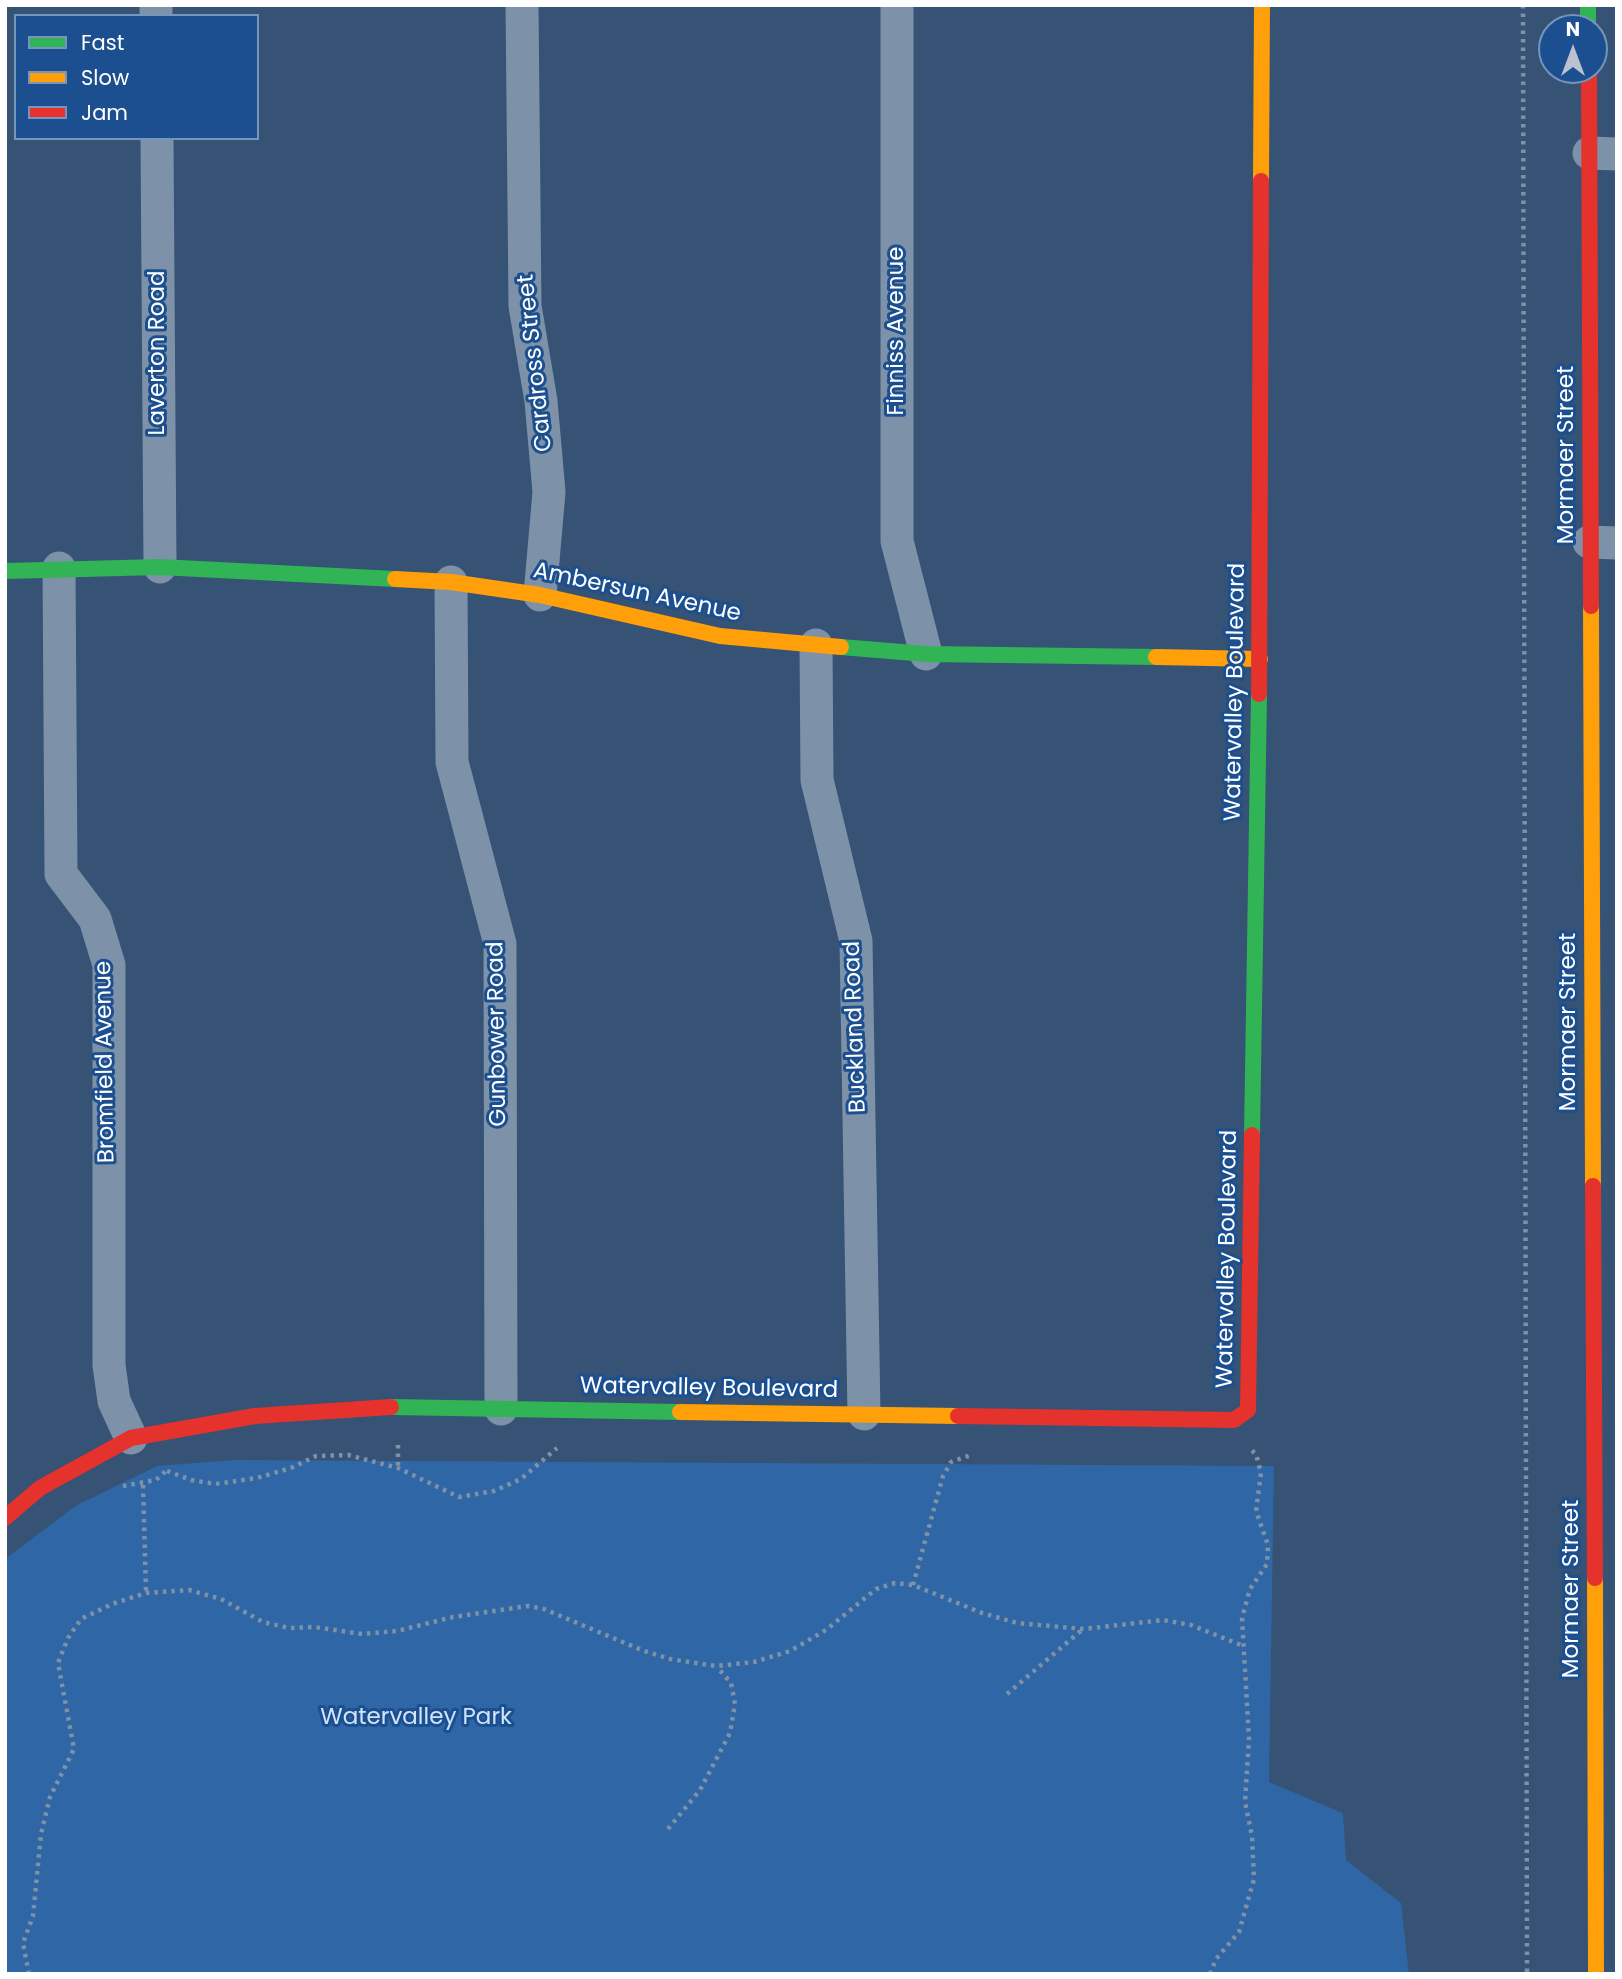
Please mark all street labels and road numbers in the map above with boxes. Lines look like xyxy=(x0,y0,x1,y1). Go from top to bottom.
street label: Finniss Avenue xyxy=(883,247,911,415)
street label: Laverton Road xyxy=(144,271,172,435)
street label: Cardross Street xyxy=(513,273,559,453)
street label: Mormaer Street xyxy=(1553,366,1581,544)
street label: Ambersun Avenue xyxy=(531,558,743,628)
street label: Watervalley Boulevard xyxy=(1220,563,1252,821)
street label: Mormaer Street xyxy=(1555,933,1583,1111)
street label: Gunbower Road xyxy=(483,941,513,1127)
street label: Buckland Road xyxy=(839,941,873,1113)
street label: Bromfield Avenue xyxy=(90,961,122,1163)
street label: Watervalley Boulevard xyxy=(1212,1130,1244,1388)
street label: Watervalley Boulevard xyxy=(580,1373,838,1405)
street label: Mormaer Street xyxy=(1558,1500,1586,1678)

